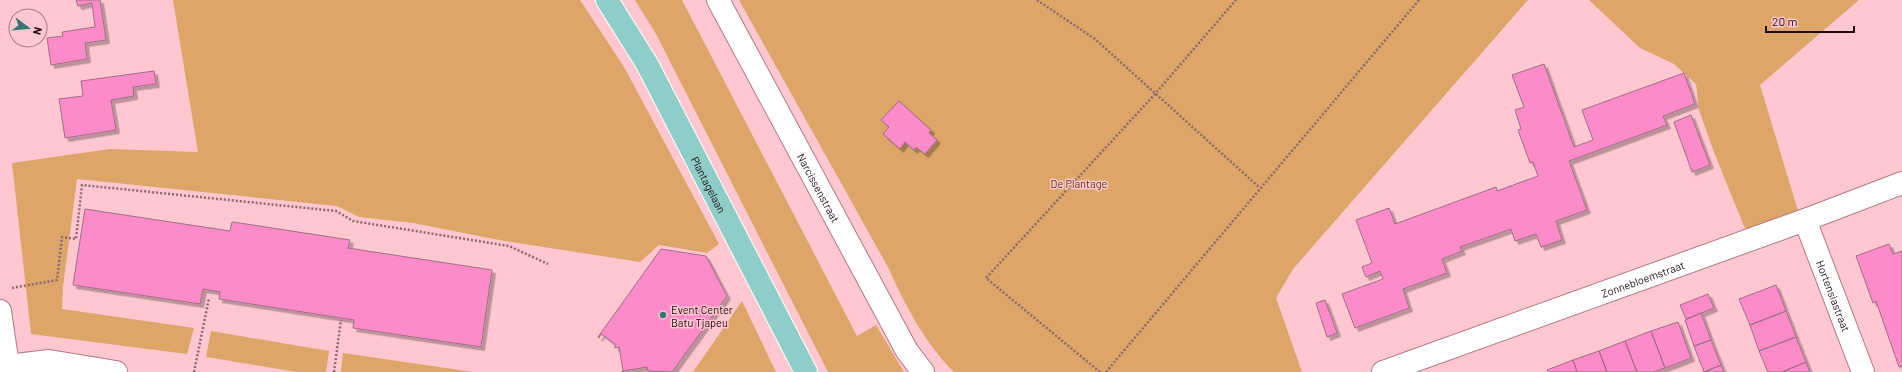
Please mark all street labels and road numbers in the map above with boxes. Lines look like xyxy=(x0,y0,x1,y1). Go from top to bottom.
street label: Narcissenstraat xyxy=(795,151,843,224)
street label: Plantagelaan xyxy=(689,154,729,215)
street label: Zonnebloemstraat xyxy=(1599,257,1686,299)
street label: Hortensiastraat xyxy=(1814,258,1853,333)

